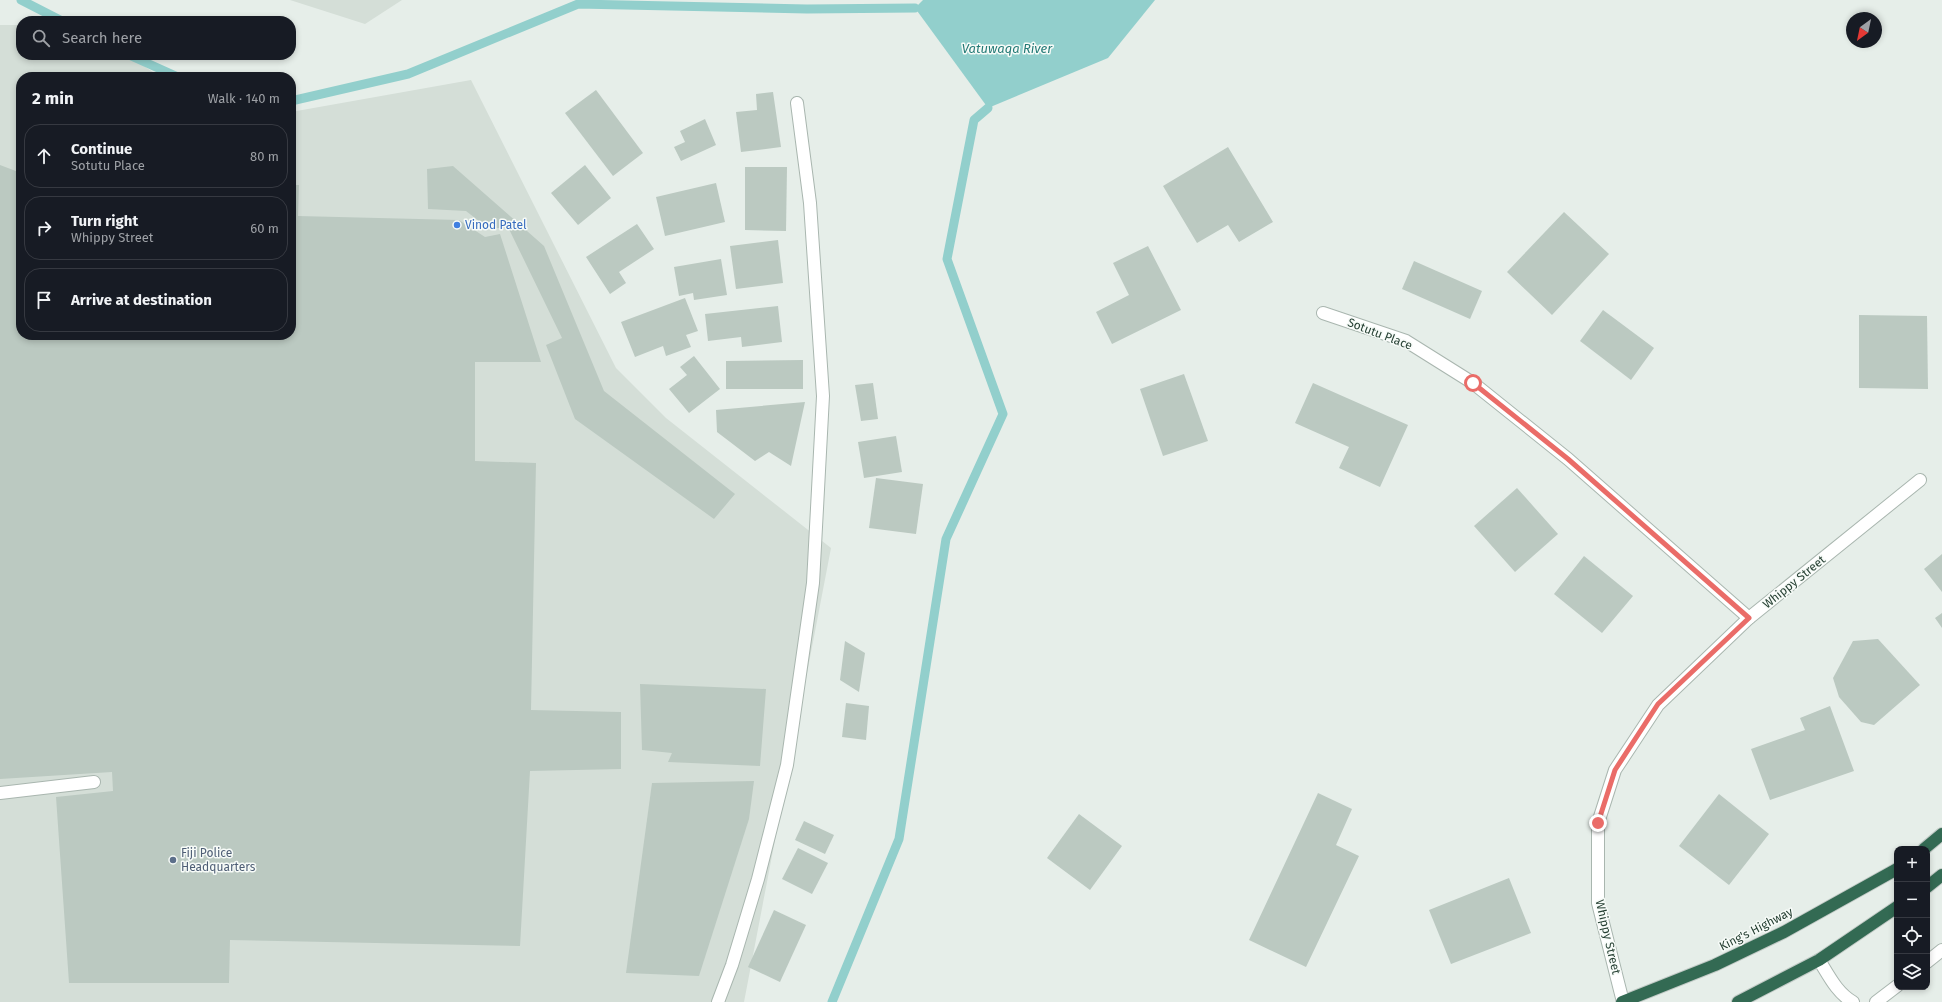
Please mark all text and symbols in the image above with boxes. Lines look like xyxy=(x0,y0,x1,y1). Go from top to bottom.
north arrow xyxy=(1846,12,1882,48)
search box xyxy=(16,16,296,60)
icon: search xyxy=(30,27,52,49)
text: Search here xyxy=(62,29,142,47)
water label: Vatuwaqa River xyxy=(962,41,1053,56)
text: 2 min xyxy=(32,88,74,109)
text: Walk · 140 m xyxy=(208,91,280,106)
text: Continue xyxy=(71,140,132,158)
icon: ahead xyxy=(33,145,55,167)
text: 80 m xyxy=(250,149,279,164)
text: Sotutu Place xyxy=(71,158,145,173)
text: Turn right xyxy=(71,212,138,230)
icon: right xyxy=(33,217,55,239)
place label: Vinod Patel xyxy=(465,218,527,232)
marker: Vinod Patel xyxy=(452,220,462,230)
text: 60 m xyxy=(250,221,279,236)
text: Whippy Street xyxy=(71,230,154,245)
icon: arrive xyxy=(33,289,55,311)
text: Arrive at destination xyxy=(71,291,212,309)
street label: Sotutu Place xyxy=(1346,315,1414,353)
route start xyxy=(1464,374,1482,392)
street label: Whippy Street xyxy=(1760,552,1829,611)
route end xyxy=(1589,814,1607,832)
place label: Fiji Police Headquarters xyxy=(181,846,256,874)
map controls xyxy=(1894,846,1930,990)
button: + xyxy=(1894,846,1930,882)
marker: Fiji Police Headquarters xyxy=(168,855,178,865)
button: − xyxy=(1894,882,1930,918)
street label: Whippy Street xyxy=(1593,898,1624,976)
street label: King's Highway xyxy=(1717,904,1795,954)
button: locate xyxy=(1894,918,1930,954)
button: layers xyxy=(1894,954,1930,990)

